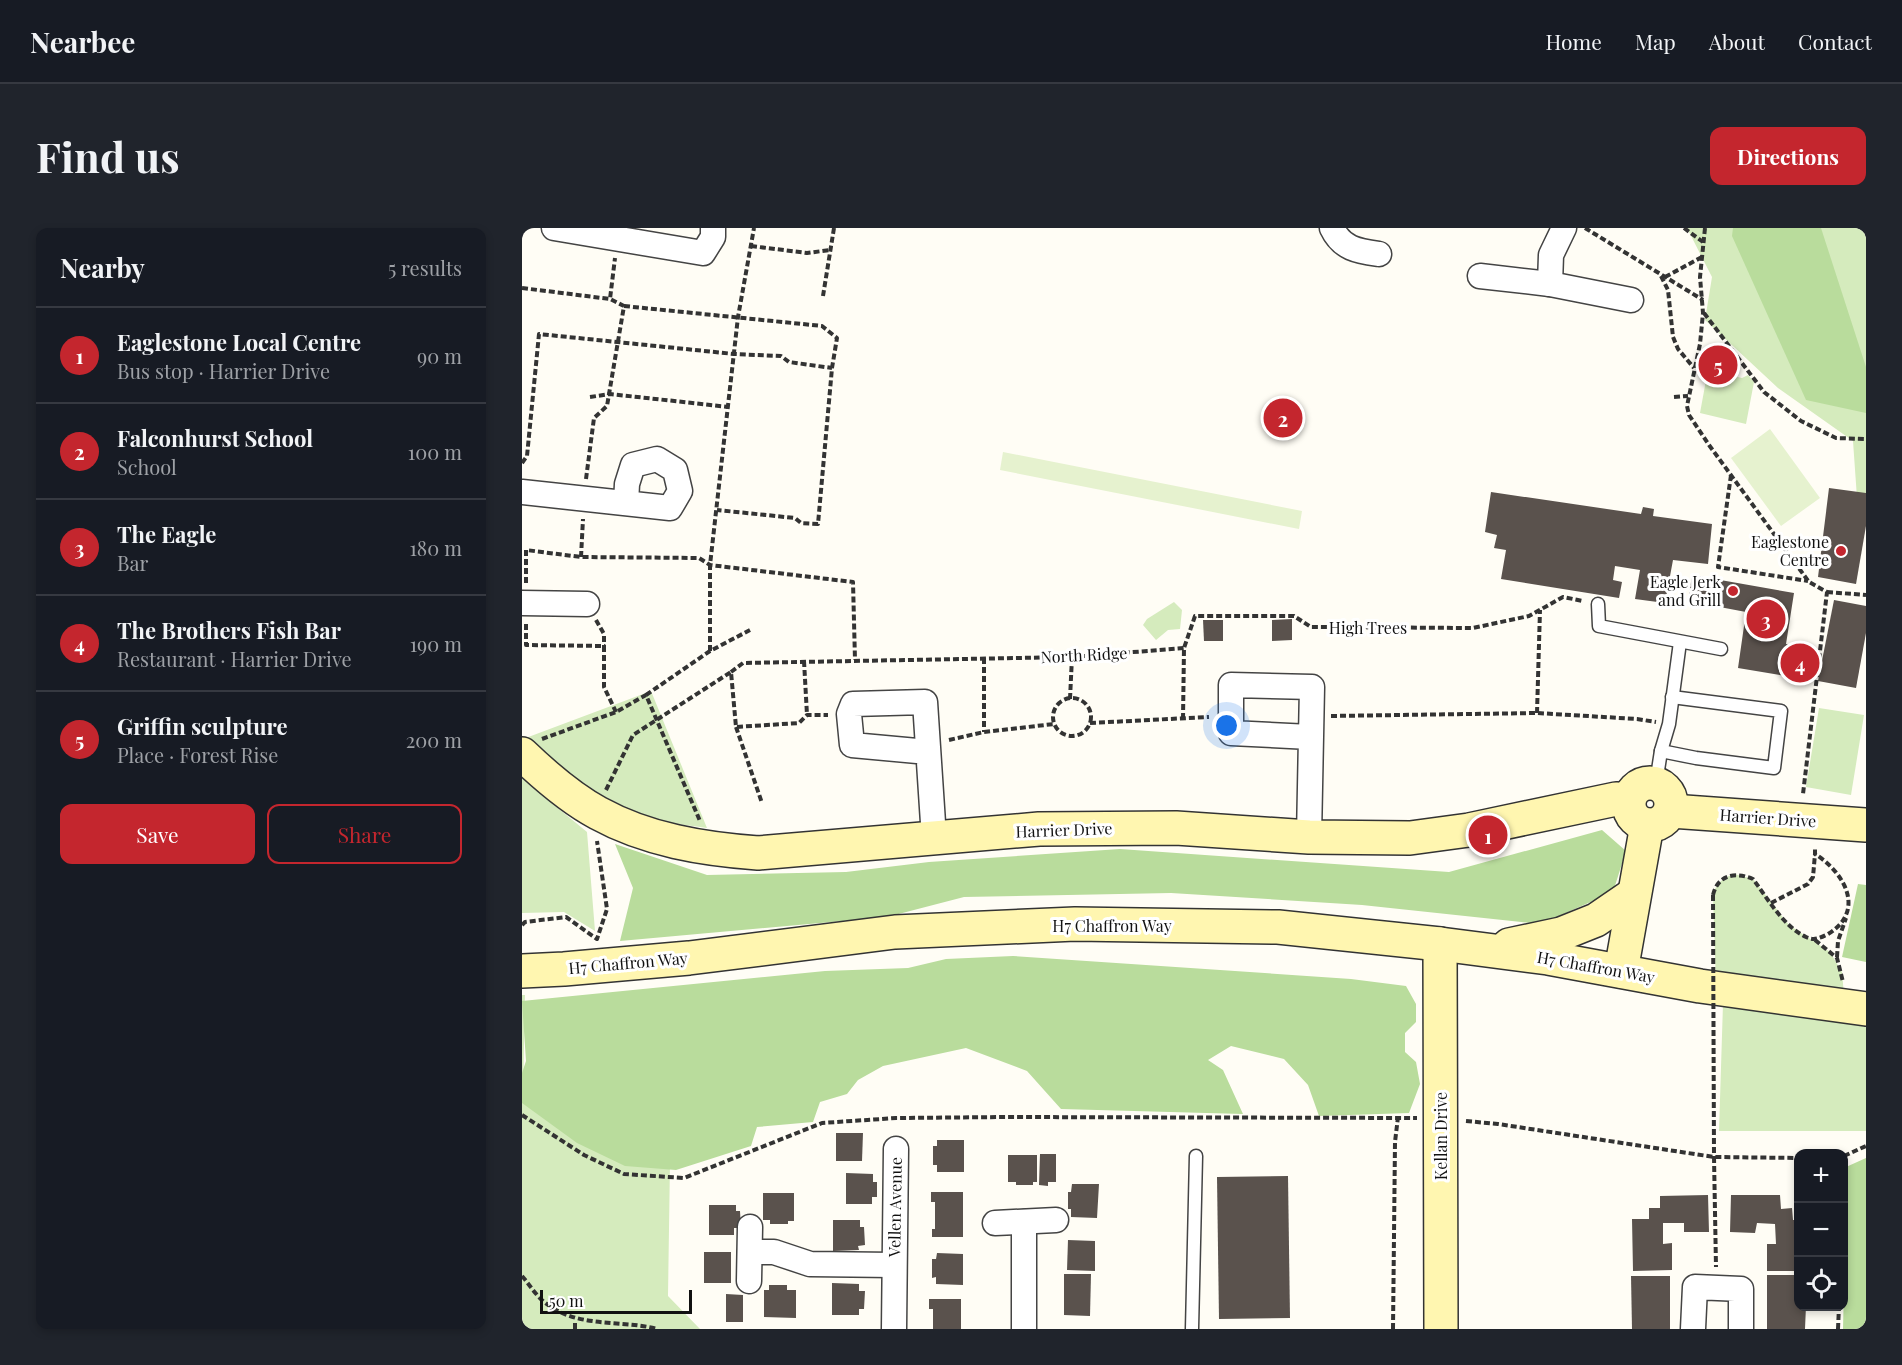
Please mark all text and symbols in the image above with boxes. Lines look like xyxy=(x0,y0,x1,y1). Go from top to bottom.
text: Nearbee xyxy=(30,23,135,60)
text: Home xyxy=(1546,27,1602,55)
text: Map xyxy=(1635,27,1676,55)
text: About xyxy=(1709,27,1765,55)
text: Contact xyxy=(1798,27,1872,55)
button: Directions xyxy=(1710,127,1866,185)
text: Find us xyxy=(36,128,180,184)
text: Nearby xyxy=(60,250,145,285)
text: 5 results xyxy=(388,254,462,281)
text: Eaglestone Local Centre xyxy=(117,327,361,357)
text: 1 xyxy=(76,342,83,369)
text: 90 m xyxy=(417,342,462,369)
pin: 5 xyxy=(1698,342,1738,388)
text: Bus stop · Harrier Drive xyxy=(117,357,330,384)
pin: 2 xyxy=(1264,396,1302,441)
text: Falconhurst School xyxy=(117,423,313,453)
text: 2 xyxy=(74,438,85,465)
text: 100 m xyxy=(408,438,462,465)
text: School xyxy=(117,453,177,480)
text: The Eagle xyxy=(117,519,216,549)
place label: Eaglestone Centre xyxy=(1751,531,1829,570)
text: 3 xyxy=(75,534,84,561)
text: 180 m xyxy=(409,534,462,561)
marker: Eaglestone Centre xyxy=(1834,544,1848,558)
text: Bar xyxy=(117,549,148,576)
place label: Eagle Jerk and Grill xyxy=(1650,571,1721,610)
marker: Eagle Jerk and Grill xyxy=(1726,584,1740,598)
pin: 3 xyxy=(1746,596,1786,642)
text: The Brothers Fish Bar xyxy=(117,615,341,645)
street label: High Trees xyxy=(1329,617,1407,638)
text: 4 xyxy=(74,630,85,657)
text: 190 m xyxy=(410,630,462,657)
pin: 4 xyxy=(1780,640,1820,686)
street label: North Ridge xyxy=(1040,642,1128,667)
text: Restaurant · Harrier Drive xyxy=(117,645,352,672)
text: Griffin sculpture xyxy=(117,711,288,741)
your location xyxy=(1212,711,1241,740)
text: 5 xyxy=(75,726,84,753)
text: 200 m xyxy=(406,726,462,753)
text: Place · Forest Rise xyxy=(117,741,278,768)
button: Save xyxy=(60,804,255,864)
button: Share xyxy=(267,804,462,864)
street label: Harrier Drive xyxy=(1719,804,1817,831)
pin: 1 xyxy=(1468,812,1508,858)
street label: Harrier Drive xyxy=(1015,817,1113,842)
street label: H7 Chaffron Way xyxy=(1052,915,1172,936)
street label: H7 Chaffron Way xyxy=(1535,946,1657,987)
street label: H7 Chaffron Way xyxy=(568,947,688,978)
street label: Kellan Drive xyxy=(1430,1092,1451,1180)
map controls xyxy=(1794,1149,1848,1311)
button: + xyxy=(1794,1149,1848,1203)
street label: Vellen Avenue xyxy=(883,1157,906,1258)
button: − xyxy=(1794,1203,1848,1257)
button: locate xyxy=(1794,1257,1848,1311)
scale bar xyxy=(540,1287,692,1314)
text: 50 m xyxy=(549,1290,583,1311)

